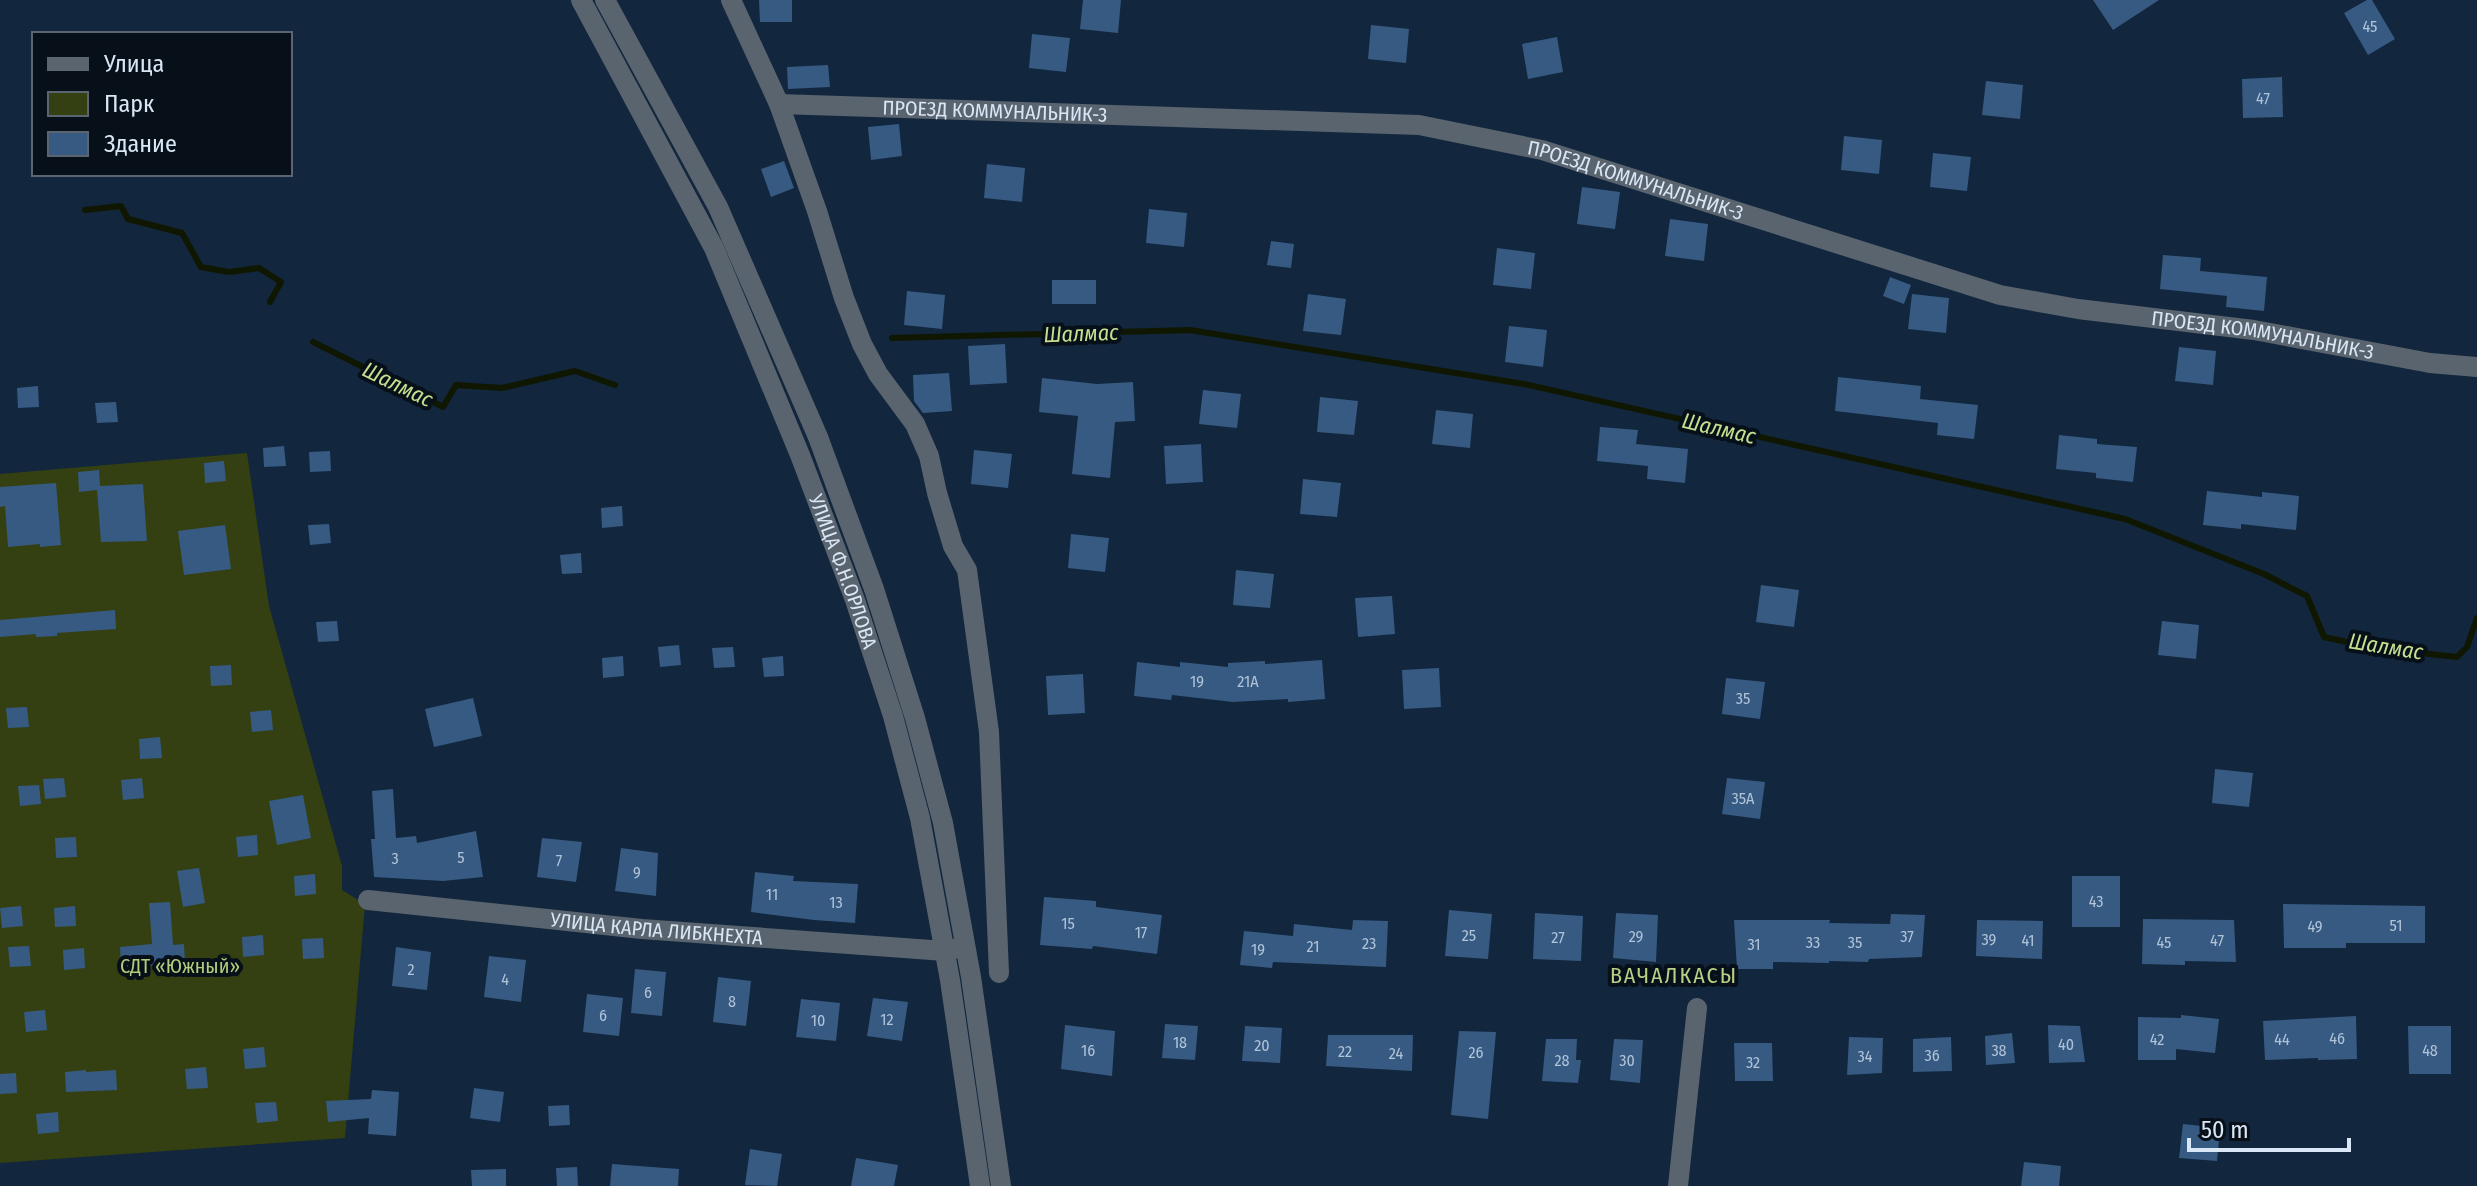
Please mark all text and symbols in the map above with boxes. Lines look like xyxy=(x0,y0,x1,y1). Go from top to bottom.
house number: 45 xyxy=(2363,17,2377,36)
legend xyxy=(32,32,292,176)
text: Улица xyxy=(103,50,164,78)
house number: 47 xyxy=(2256,89,2270,108)
text: Парк xyxy=(104,90,155,118)
street label: ПРОЕЗД КОММУНАЛЬНИК-3 xyxy=(882,95,1108,127)
text: Здание xyxy=(104,130,177,158)
street label: ПРОЕЗД КОММУНАЛЬНИК-3 xyxy=(1526,135,1746,225)
street label: ПРОЕЗД КОММУНАЛЬНИК-3 xyxy=(2150,306,2376,364)
water label: Шалмас xyxy=(1043,319,1120,348)
water label: Шалмас xyxy=(358,356,438,413)
water label: Шалмас xyxy=(1679,407,1759,450)
street label: УЛИЦА Ф.Н.ОРЛОВА xyxy=(804,490,882,652)
water label: Шалмас xyxy=(2347,627,2426,666)
house number: 19 xyxy=(1190,672,1204,691)
house number: 21А xyxy=(1237,672,1259,691)
house number: 35 xyxy=(1736,689,1750,708)
house number: 35А xyxy=(1732,789,1755,808)
house number: 5 xyxy=(457,848,465,867)
house number: 3 xyxy=(391,849,399,868)
house number: 7 xyxy=(556,851,563,870)
house number: 9 xyxy=(633,863,641,882)
house number: 11 xyxy=(766,885,778,904)
house number: 43 xyxy=(2089,892,2103,911)
house number: 13 xyxy=(829,893,843,912)
street label: УЛИЦА КАРЛА ЛИБКНЕХТА xyxy=(548,907,764,950)
house number: 15 xyxy=(1061,914,1075,933)
house number: 51 xyxy=(2390,916,2402,935)
house number: 49 xyxy=(2307,917,2323,936)
house number: 17 xyxy=(1135,923,1148,942)
house number: 25 xyxy=(1462,926,1476,945)
house number: 29 xyxy=(1629,927,1644,946)
house number: 37 xyxy=(1900,927,1914,946)
house number: 27 xyxy=(1551,928,1565,947)
house number: 39 xyxy=(1982,930,1997,949)
house number: 41 xyxy=(2021,931,2035,950)
house number: 47 xyxy=(2210,931,2224,950)
house number: 33 xyxy=(1806,933,1820,952)
house number: 35 xyxy=(1848,933,1862,952)
house number: 45 xyxy=(2157,933,2171,952)
house number: 23 xyxy=(1362,934,1376,953)
house number: 31 xyxy=(1747,935,1761,954)
house number: 21 xyxy=(1307,937,1319,956)
house number: 19 xyxy=(1251,940,1265,959)
park label: СДТ «Южный» xyxy=(120,954,240,978)
house number: 2 xyxy=(407,960,415,979)
district label: ВАЧАЛКАСЫ xyxy=(1610,962,1738,989)
house number: 4 xyxy=(501,970,509,989)
house number: 6 xyxy=(644,983,652,1002)
house number: 8 xyxy=(728,992,736,1011)
house number: 6 xyxy=(599,1006,607,1025)
house number: 12 xyxy=(880,1010,894,1029)
house number: 10 xyxy=(811,1011,825,1030)
house number: 46 xyxy=(2329,1029,2345,1048)
house number: 42 xyxy=(2150,1030,2164,1049)
house number: 44 xyxy=(2274,1030,2290,1049)
house number: 18 xyxy=(1173,1033,1187,1052)
house number: 40 xyxy=(2058,1035,2074,1054)
house number: 20 xyxy=(1254,1036,1270,1055)
house number: 16 xyxy=(1081,1041,1095,1060)
house number: 38 xyxy=(1991,1041,2007,1060)
house number: 48 xyxy=(2422,1041,2438,1060)
house number: 22 xyxy=(1338,1042,1352,1061)
house number: 26 xyxy=(1469,1043,1484,1062)
house number: 24 xyxy=(1389,1044,1403,1063)
house number: 36 xyxy=(1924,1046,1940,1065)
house number: 34 xyxy=(1858,1047,1873,1066)
house number: 28 xyxy=(1554,1051,1570,1070)
house number: 30 xyxy=(1619,1051,1635,1070)
house number: 32 xyxy=(1746,1053,1760,1072)
scale bar xyxy=(2189,1102,2349,1152)
text: 50 m xyxy=(2201,1116,2249,1144)

